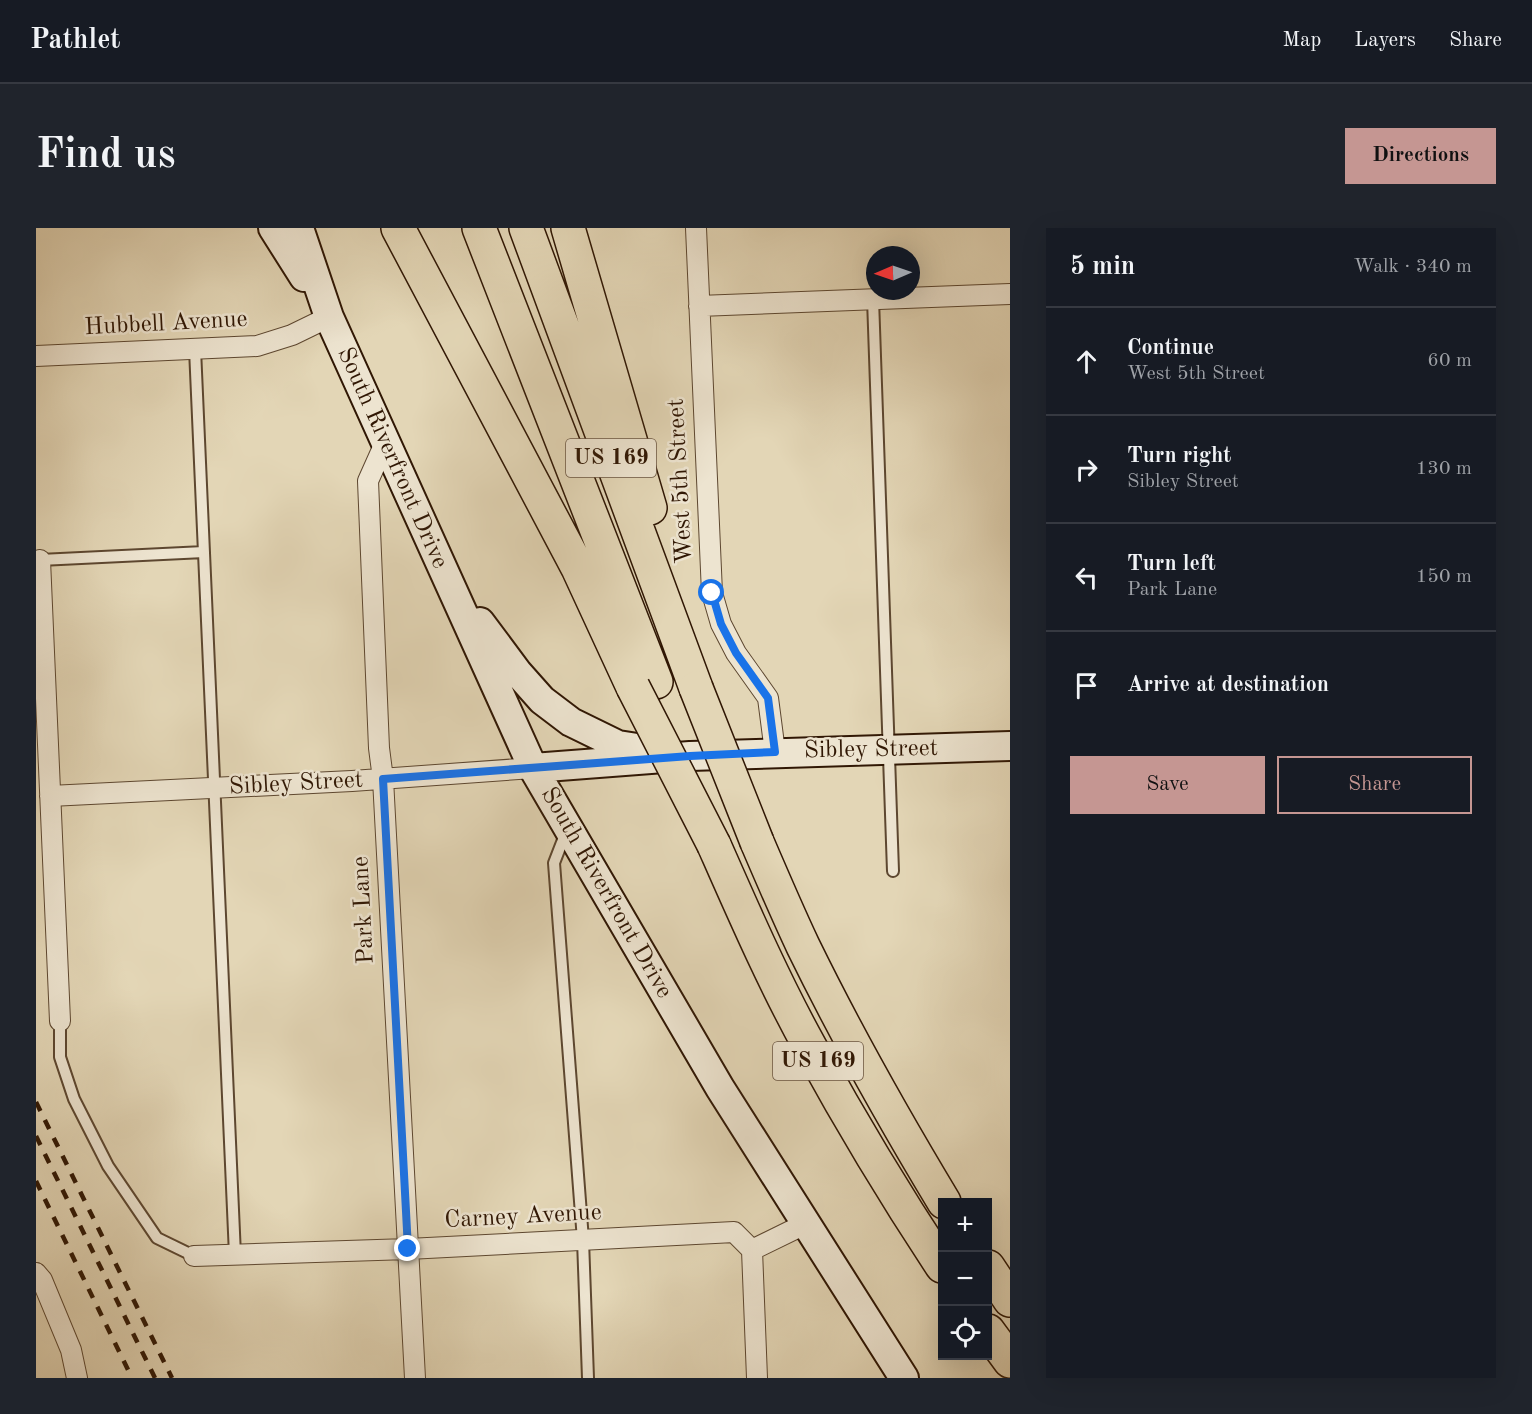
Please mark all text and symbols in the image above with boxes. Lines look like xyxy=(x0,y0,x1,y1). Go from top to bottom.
text: Pathlet xyxy=(30,27,121,55)
text: Map xyxy=(1282,30,1321,51)
text: Layers xyxy=(1354,30,1416,51)
text: Share xyxy=(1449,30,1502,51)
button: Directions xyxy=(1345,128,1496,184)
text: Find us xyxy=(36,135,175,177)
north arrow xyxy=(866,246,920,300)
text: 5 min xyxy=(1070,254,1135,280)
text: Walk · 340 m xyxy=(1353,257,1472,277)
street label: Hubbell Avenue xyxy=(84,308,248,340)
text: Continue xyxy=(1127,337,1214,359)
street label: South Riverfront Drive xyxy=(332,344,452,572)
icon: ahead xyxy=(1070,345,1103,378)
text: 60 m xyxy=(1427,351,1472,371)
text: West 5th Street xyxy=(1127,364,1265,384)
street label: West 5th Street xyxy=(665,398,697,564)
road number: US 169 xyxy=(566,439,656,477)
text: Turn right xyxy=(1127,445,1231,467)
icon: right xyxy=(1070,453,1103,486)
text: 130 m xyxy=(1416,459,1472,479)
text: Sibley Street xyxy=(1127,472,1239,492)
text: Turn left xyxy=(1127,553,1216,575)
icon: left xyxy=(1070,561,1103,594)
text: 150 m xyxy=(1416,567,1472,587)
route start xyxy=(698,579,724,605)
text: Park Lane xyxy=(1127,580,1217,600)
icon: arrive xyxy=(1070,669,1103,702)
text: Arrive at destination xyxy=(1127,674,1329,696)
street label: Sibley Street xyxy=(804,737,938,763)
button: Save xyxy=(1070,756,1265,814)
button: Share xyxy=(1277,756,1472,814)
street label: Sibley Street xyxy=(228,769,364,799)
street label: South Riverfront Drive xyxy=(536,783,676,1003)
street label: Park Lane xyxy=(349,855,379,965)
road number: US 169 xyxy=(773,1042,863,1080)
map controls xyxy=(938,1198,992,1360)
button: + xyxy=(938,1198,992,1252)
street label: Carney Avenue xyxy=(444,1201,602,1233)
route end xyxy=(394,1235,420,1261)
button: − xyxy=(938,1252,992,1306)
button: locate xyxy=(938,1306,992,1360)

